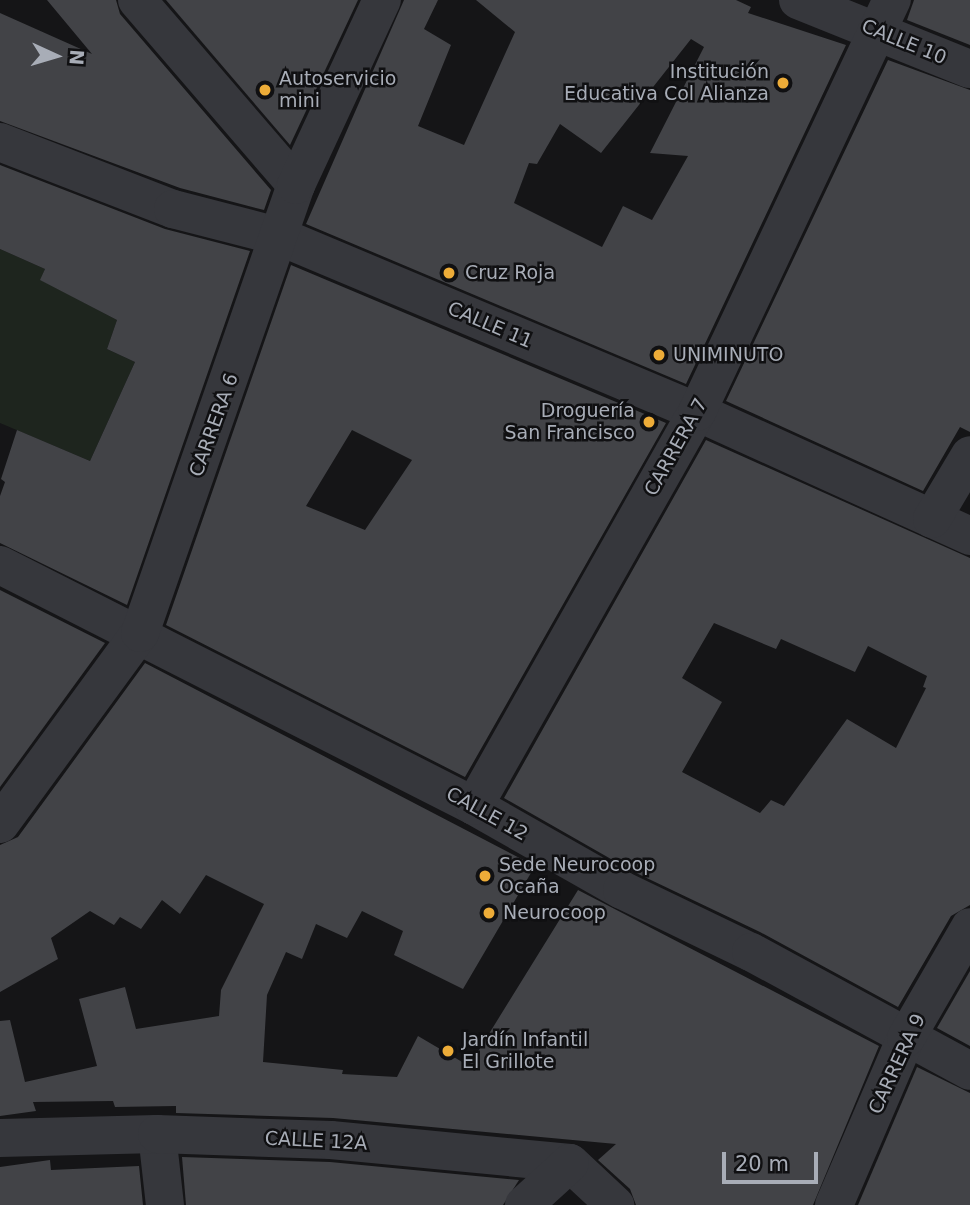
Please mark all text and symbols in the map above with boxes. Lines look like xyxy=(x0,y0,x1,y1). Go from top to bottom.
street label: CALLE 10 xyxy=(858,15,950,69)
north arrow xyxy=(21,21,91,91)
text: N xyxy=(65,49,88,66)
place label: Institución Educativa Col Alianza xyxy=(564,61,769,105)
place label: Autoservicio mini xyxy=(279,68,396,112)
marker: Institución Educativa Col Alianza xyxy=(775,75,791,91)
marker: Autoservicio mini xyxy=(257,82,273,98)
place label: Cruz Roja xyxy=(465,262,555,284)
marker: Cruz Roja xyxy=(439,263,459,283)
street label: CALLE 11 xyxy=(444,297,536,353)
place label: UNIMINUTO xyxy=(673,344,783,366)
marker: UNIMINUTO xyxy=(651,347,667,363)
street label: CARRERA 6 xyxy=(185,370,243,480)
street label: CARRERA 7 xyxy=(640,394,712,500)
place label: Droguería San Francisco xyxy=(504,400,635,444)
marker: Droguería San Francisco xyxy=(641,414,657,430)
street label: CALLE 12 xyxy=(442,782,532,846)
place label: Sede Neurocoop Ocaña xyxy=(499,854,655,898)
marker: Sede Neurocoop Ocaña xyxy=(477,868,493,884)
place label: Neurocoop xyxy=(503,902,606,924)
marker: Neurocoop xyxy=(481,905,497,921)
street label: CARRERA 9 xyxy=(864,1010,930,1118)
place label: Jardín Infantil El Grillote xyxy=(462,1029,588,1073)
marker: Jardín Infantil El Grillote xyxy=(440,1043,456,1059)
street label: CALLE 12A xyxy=(264,1127,368,1155)
scale bar xyxy=(725,1138,821,1182)
text: 20 m xyxy=(735,1152,789,1176)

